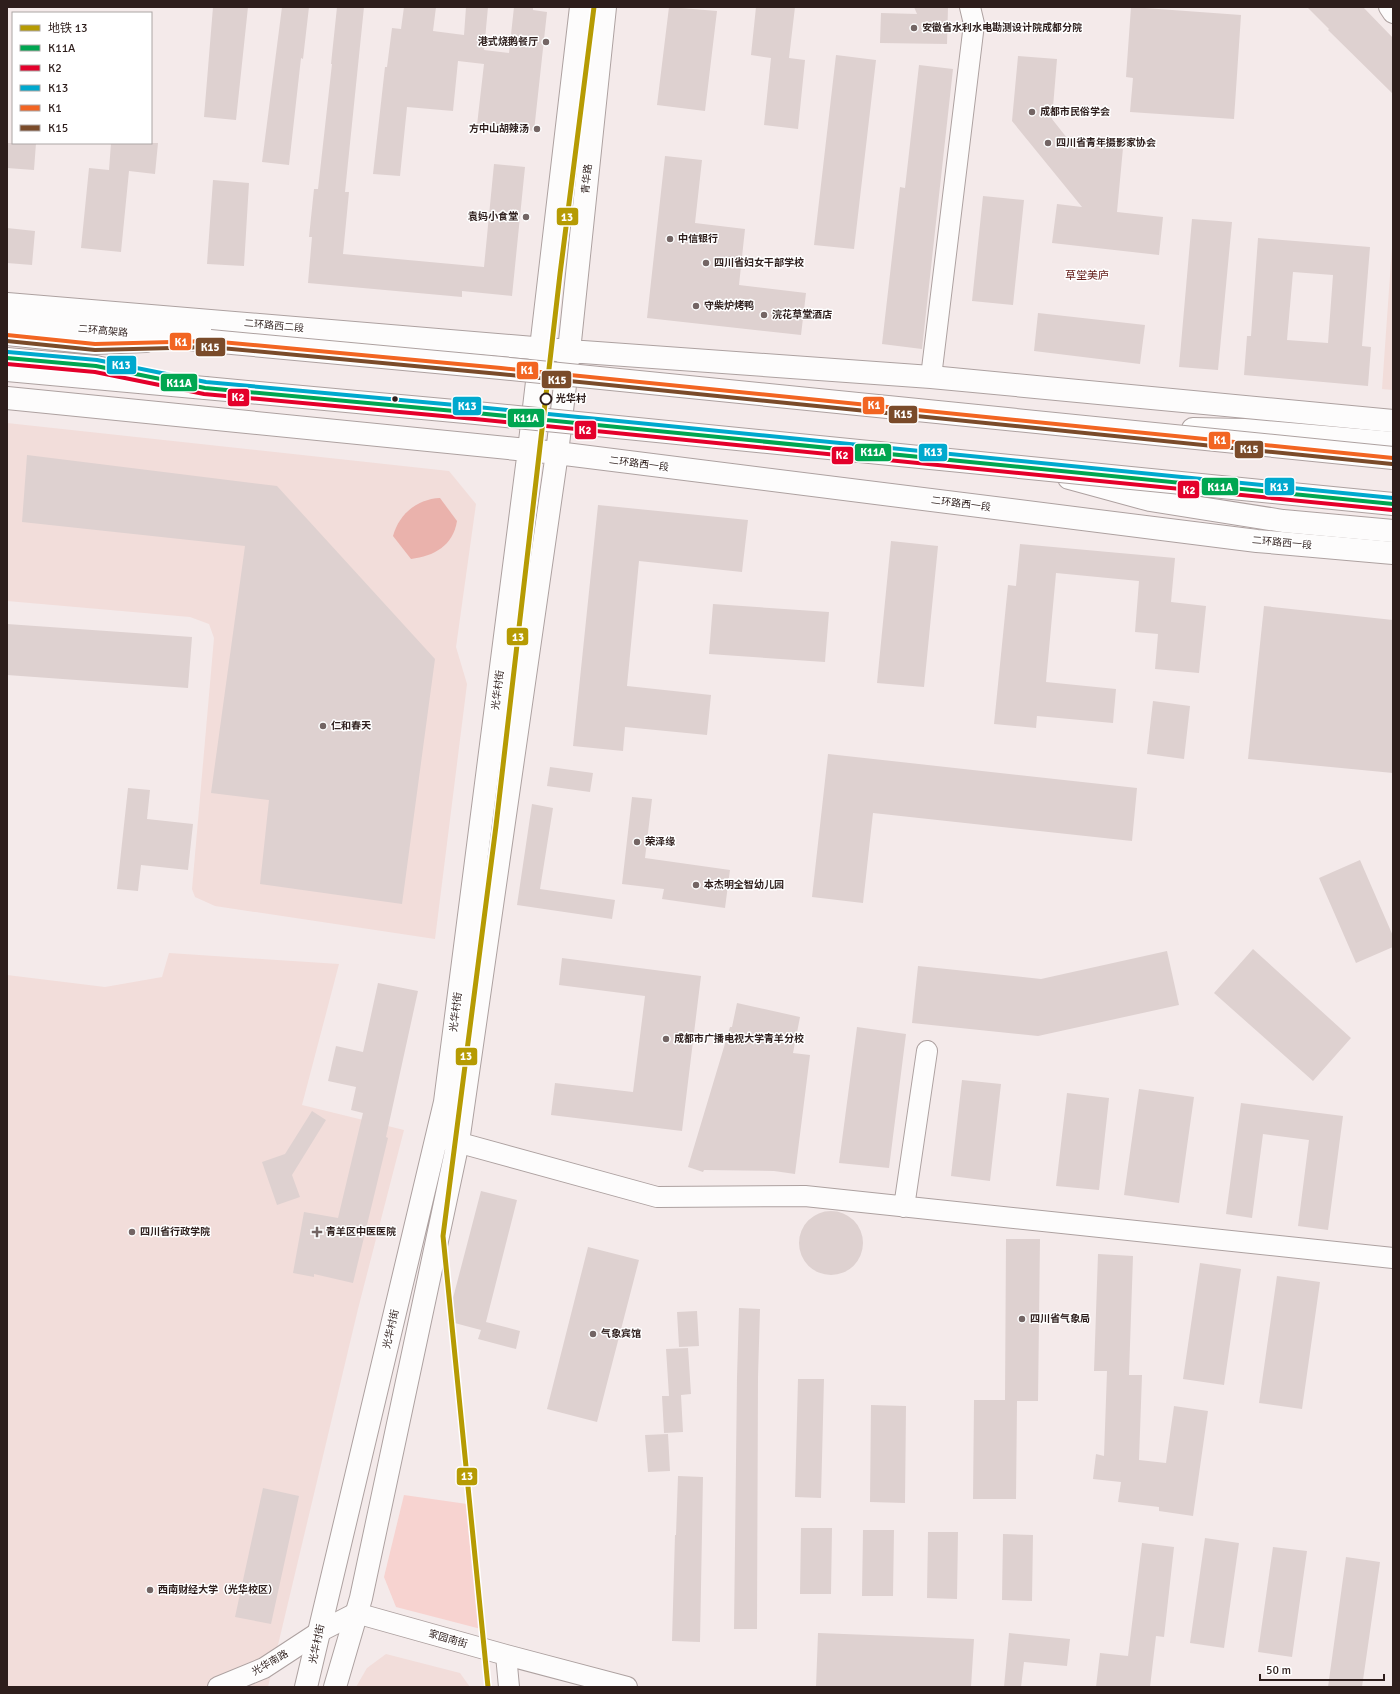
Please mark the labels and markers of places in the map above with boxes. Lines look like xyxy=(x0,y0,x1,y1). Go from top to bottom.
place label: 安徽省水利水电勘测设计院成都分院 xyxy=(922,21,1082,34)
marker: 安徽省水利水电勘测设计院成都分院 xyxy=(909,23,919,33)
place label: 港式烧鹅餐厅 xyxy=(478,35,538,48)
marker: 港式烧鹅餐厅 xyxy=(541,37,551,47)
place label: 成都市民俗学会 xyxy=(1040,105,1110,118)
marker: 成都市民俗学会 xyxy=(1027,107,1037,117)
place label: 方中山胡辣汤 xyxy=(469,122,529,135)
marker: 方中山胡辣汤 xyxy=(532,124,542,134)
place label: 四川省青年摄影家协会 xyxy=(1056,137,1156,149)
marker: 四川省青年摄影家协会 xyxy=(1043,138,1053,148)
place label: 袁妈小食堂 xyxy=(467,210,518,223)
marker: 袁妈小食堂 xyxy=(521,212,531,222)
place label: 中信银行 xyxy=(678,233,718,245)
marker: 中信银行 xyxy=(665,234,675,244)
place label: 四川省妇女干部学校 xyxy=(714,256,804,269)
marker: 四川省妇女干部学校 xyxy=(701,258,711,268)
place label: 守柴炉烤鸭 xyxy=(704,299,754,312)
marker: 守柴炉烤鸭 xyxy=(691,301,701,311)
place label: 浣花草堂酒店 xyxy=(772,309,832,321)
marker: 浣花草堂酒店 xyxy=(759,310,769,320)
marker: 光华村 xyxy=(539,392,553,406)
place label: 光华村 xyxy=(556,392,586,405)
unlabelled marker xyxy=(390,394,400,404)
place label: 仁和春天 xyxy=(331,720,372,732)
marker: 仁和春天 xyxy=(318,721,328,731)
place label: 荣泽缘 xyxy=(645,836,675,848)
marker: 荣泽缘 xyxy=(632,837,642,847)
place label: 本杰明全智幼儿园 xyxy=(704,878,784,891)
marker: 本杰明全智幼儿园 xyxy=(691,880,701,890)
place label: 成都市广播电视大学青羊分校 xyxy=(674,1032,804,1045)
marker: 成都市广播电视大学青羊分校 xyxy=(661,1034,671,1044)
place label: 四川省行政学院 xyxy=(140,1226,210,1238)
marker: 青羊区中医医院 xyxy=(311,1226,323,1238)
place label: 青羊区中医医院 xyxy=(326,1226,396,1238)
marker: 四川省行政学院 xyxy=(127,1227,137,1237)
place label: 四川省气象局 xyxy=(1030,1313,1090,1325)
marker: 四川省气象局 xyxy=(1017,1314,1027,1324)
place label: 气象宾馆 xyxy=(601,1328,641,1340)
marker: 气象宾馆 xyxy=(588,1329,598,1339)
place label: 西南财经大学（光华校区） xyxy=(158,1583,278,1596)
marker: 西南财经大学（光华校区） xyxy=(145,1585,155,1595)

